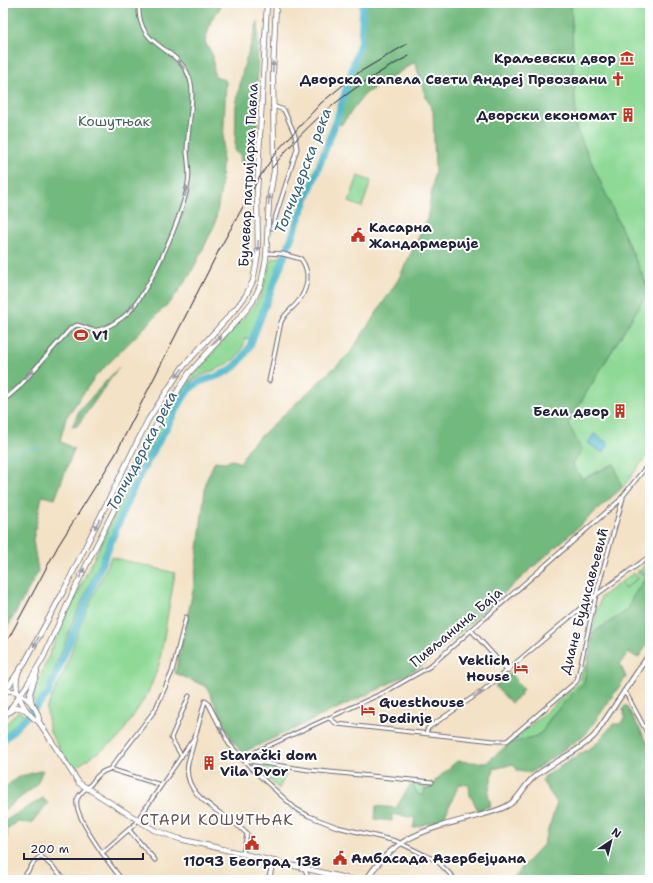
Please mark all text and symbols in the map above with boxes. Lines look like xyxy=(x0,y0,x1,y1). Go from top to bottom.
place label: Краљевски двор xyxy=(494,49,616,67)
museum icon: Краљевски двор xyxy=(619,50,635,66)
one-way arrow xyxy=(177,59,186,70)
one-way arrow xyxy=(270,61,277,73)
place label: Дворска капела Свети Андреј Првозвани xyxy=(300,70,607,88)
church icon: Дворска капела Свети Андреј Првозвани xyxy=(610,71,626,87)
street label: Булевар патријарха Павла xyxy=(234,82,262,267)
water label: Топчидерска река xyxy=(270,105,336,237)
place label: Дворски економат xyxy=(477,106,618,124)
building icon: Дворски економат xyxy=(620,107,636,123)
park label: Кошутњак xyxy=(78,112,151,130)
one-way arrow xyxy=(184,185,190,197)
one-way arrow xyxy=(266,194,273,207)
place label: Касарна Жандармерије xyxy=(369,218,479,252)
public building icon: Касарна Жандармерије xyxy=(350,227,366,243)
one-way arrow xyxy=(255,240,262,252)
one-way arrow xyxy=(127,303,135,313)
place label: V1 xyxy=(92,326,108,344)
sports icon: V1 xyxy=(73,327,89,343)
one-way arrow xyxy=(214,335,223,345)
one-way arrow xyxy=(26,368,35,379)
one-way arrow xyxy=(175,368,183,378)
water label: Топчидерска река xyxy=(102,388,182,514)
place label: Бели двор xyxy=(533,402,609,420)
building icon: Бели двор xyxy=(612,403,628,419)
one-way arrow xyxy=(94,519,100,530)
street label: Диане Будисављевић xyxy=(556,526,612,676)
one-way arrow xyxy=(79,567,85,578)
street label: Пивљанина Баја xyxy=(406,583,506,671)
one-way arrow xyxy=(32,636,39,648)
place label: Veklich House xyxy=(458,651,510,685)
hotel icon: Veklich House xyxy=(513,660,529,676)
one-way arrow xyxy=(473,690,484,698)
place label: Guesthouse Dedinje xyxy=(379,693,464,727)
hotel icon: Guesthouse Dedinje xyxy=(360,702,376,718)
one-way arrow xyxy=(219,726,225,738)
place label: Starački dom Vila Dvor xyxy=(220,746,317,780)
building icon: Starački dom Vila Dvor xyxy=(201,755,217,771)
district label: СТАРИ КОШУТЊАК xyxy=(140,810,294,830)
north arrow xyxy=(591,821,631,861)
text: N xyxy=(609,825,625,842)
scale bar xyxy=(24,835,143,861)
public building icon: 11093 Београд 138 xyxy=(244,835,260,851)
text: 200 m xyxy=(30,841,69,857)
place label: Амбасада Азербејџана xyxy=(351,849,527,867)
public building icon: Амбасада Азербејџана xyxy=(332,850,348,866)
place label: 11093 Београд 138 xyxy=(183,852,321,870)

